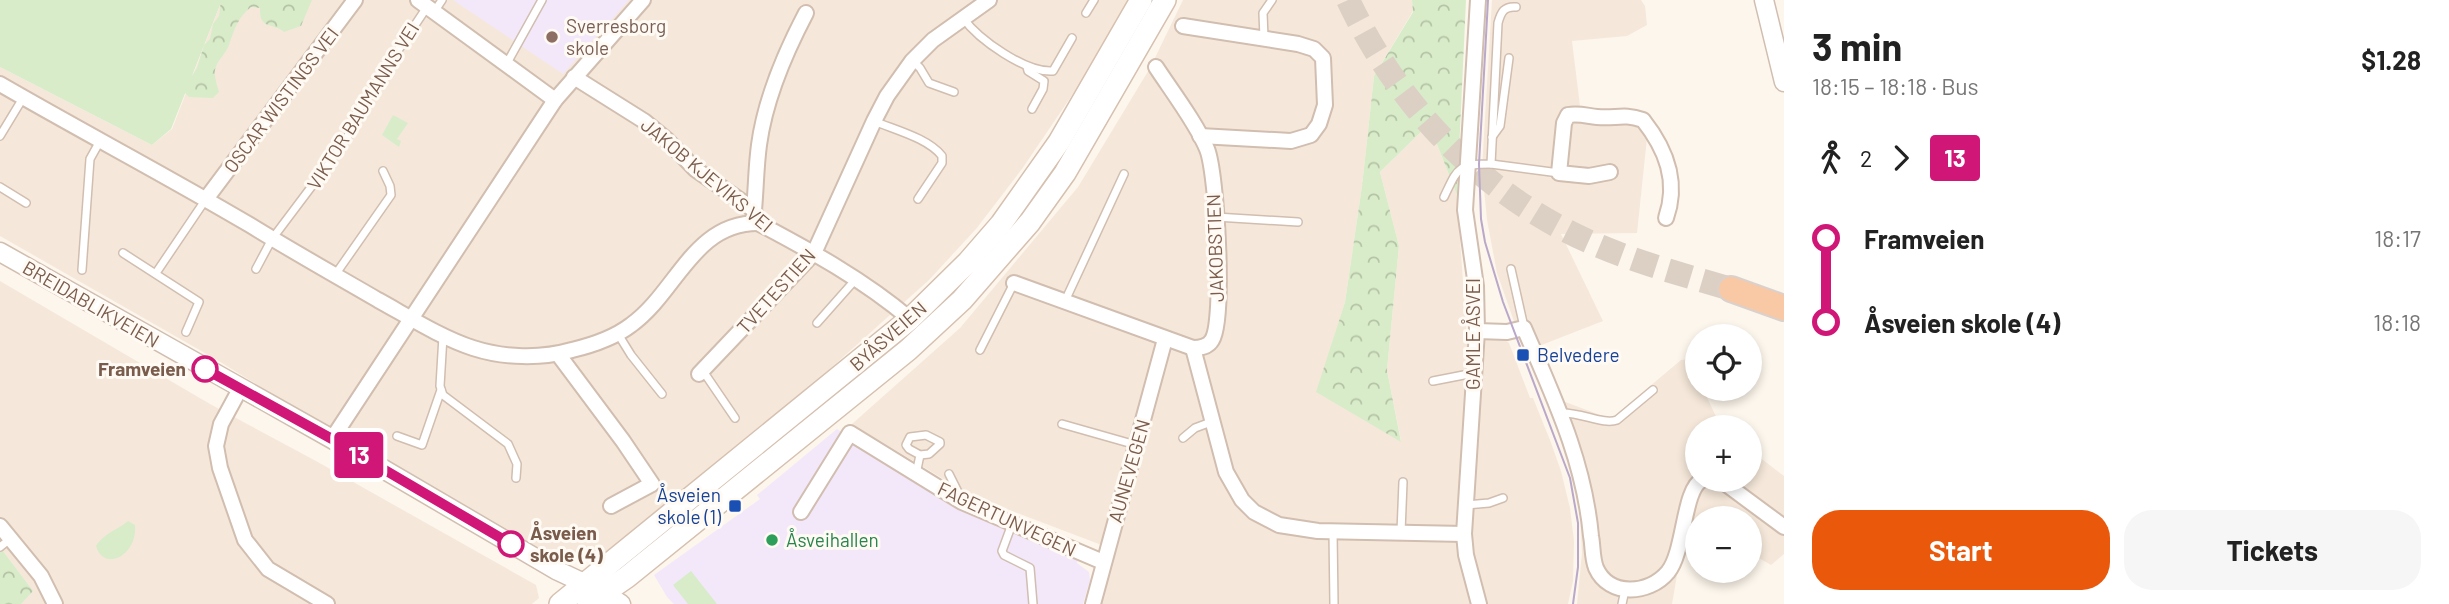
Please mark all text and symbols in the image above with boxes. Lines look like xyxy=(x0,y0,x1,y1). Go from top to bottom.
place label: Sverresborg skole xyxy=(566,14,666,59)
street label: VIKTOR BAUMANNS VEI xyxy=(302,18,423,194)
street label: OSCAR WISTINGS VEI xyxy=(218,22,343,177)
text: 3 min xyxy=(1812,23,1902,69)
marker: Sverresborg skole xyxy=(544,29,560,45)
text: $1.28 xyxy=(2361,44,2421,75)
text: 18:15 – 18:18 · Bus xyxy=(1812,72,1979,100)
street label: JAKOB KJEVIKS VEI xyxy=(637,113,778,237)
icon: walk xyxy=(1812,139,1850,177)
icon: forward xyxy=(1882,139,1920,177)
text: 13 xyxy=(1944,143,1966,172)
text: 2 xyxy=(1860,144,1872,172)
street label: JAKOBSTIEN xyxy=(1201,194,1228,303)
text: Framveien xyxy=(1864,223,1984,254)
text: 18:17 xyxy=(2374,224,2421,252)
street label: TVETESTIEN xyxy=(732,243,820,338)
street label: BREIDABLIKVEIEN xyxy=(19,255,164,352)
street label: GAMLE ÅSVEI xyxy=(1461,278,1484,390)
street label: BYÅSVEIEN xyxy=(845,296,931,375)
text: Åsveien skole (4) xyxy=(1864,307,2060,338)
text: 18:18 xyxy=(2373,308,2421,336)
map controls xyxy=(1685,324,1762,583)
button: locate xyxy=(1685,324,1762,401)
place label: Belvedere xyxy=(1537,343,1620,366)
marker: Belvedere xyxy=(1515,347,1531,363)
marker: Framveien xyxy=(192,356,218,382)
place label: Framveien xyxy=(98,357,186,380)
button: + xyxy=(1685,415,1762,492)
street label: AUNEVEGEN xyxy=(1103,417,1154,525)
line badge: 13 xyxy=(328,432,390,478)
text: 13 xyxy=(348,440,370,469)
street label: FAGERTUNVEGEN xyxy=(934,476,1080,561)
place label: Åsveien skole (1) xyxy=(657,483,722,528)
marker: Åsveien skole (1) xyxy=(727,498,743,514)
button: − xyxy=(1685,506,1762,583)
button: Start xyxy=(1812,510,2110,590)
button: Tickets xyxy=(2124,510,2421,590)
place label: Åsveien skole (4) xyxy=(530,520,603,566)
place label: Åsveihallen xyxy=(786,528,879,551)
marker: Åsveien skole (4) xyxy=(498,531,524,557)
marker: Åsveihallen xyxy=(764,532,780,548)

